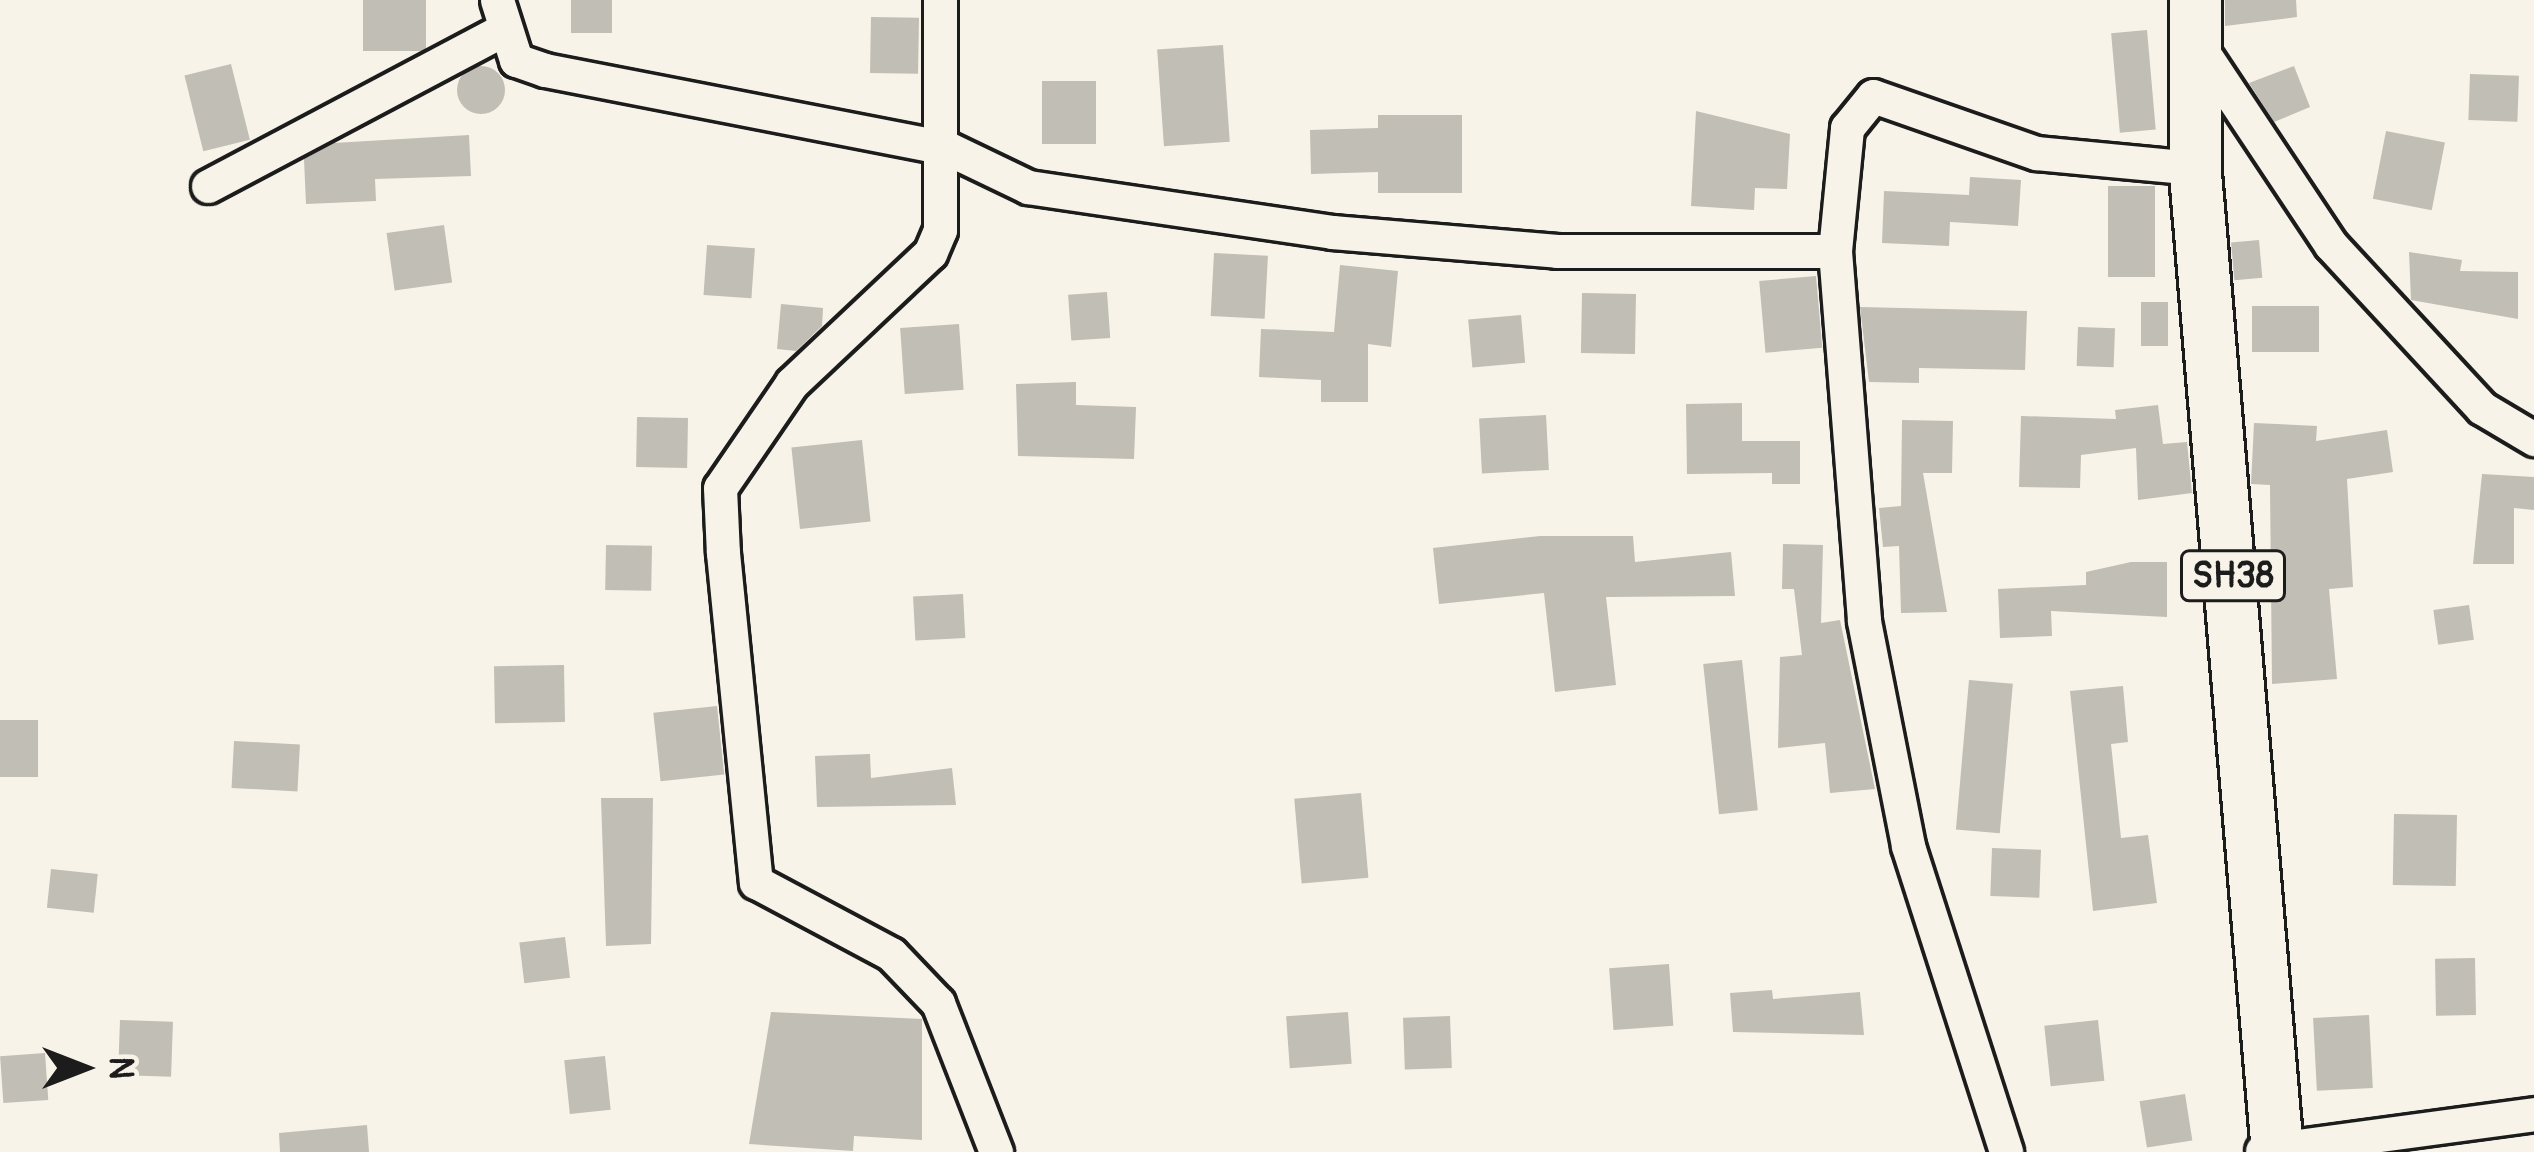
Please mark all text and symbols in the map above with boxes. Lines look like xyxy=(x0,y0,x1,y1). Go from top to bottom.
road number: SH38 xyxy=(2179,546,2287,606)
north arrow xyxy=(24,1008,144,1128)
text: N xyxy=(100,1057,141,1079)

